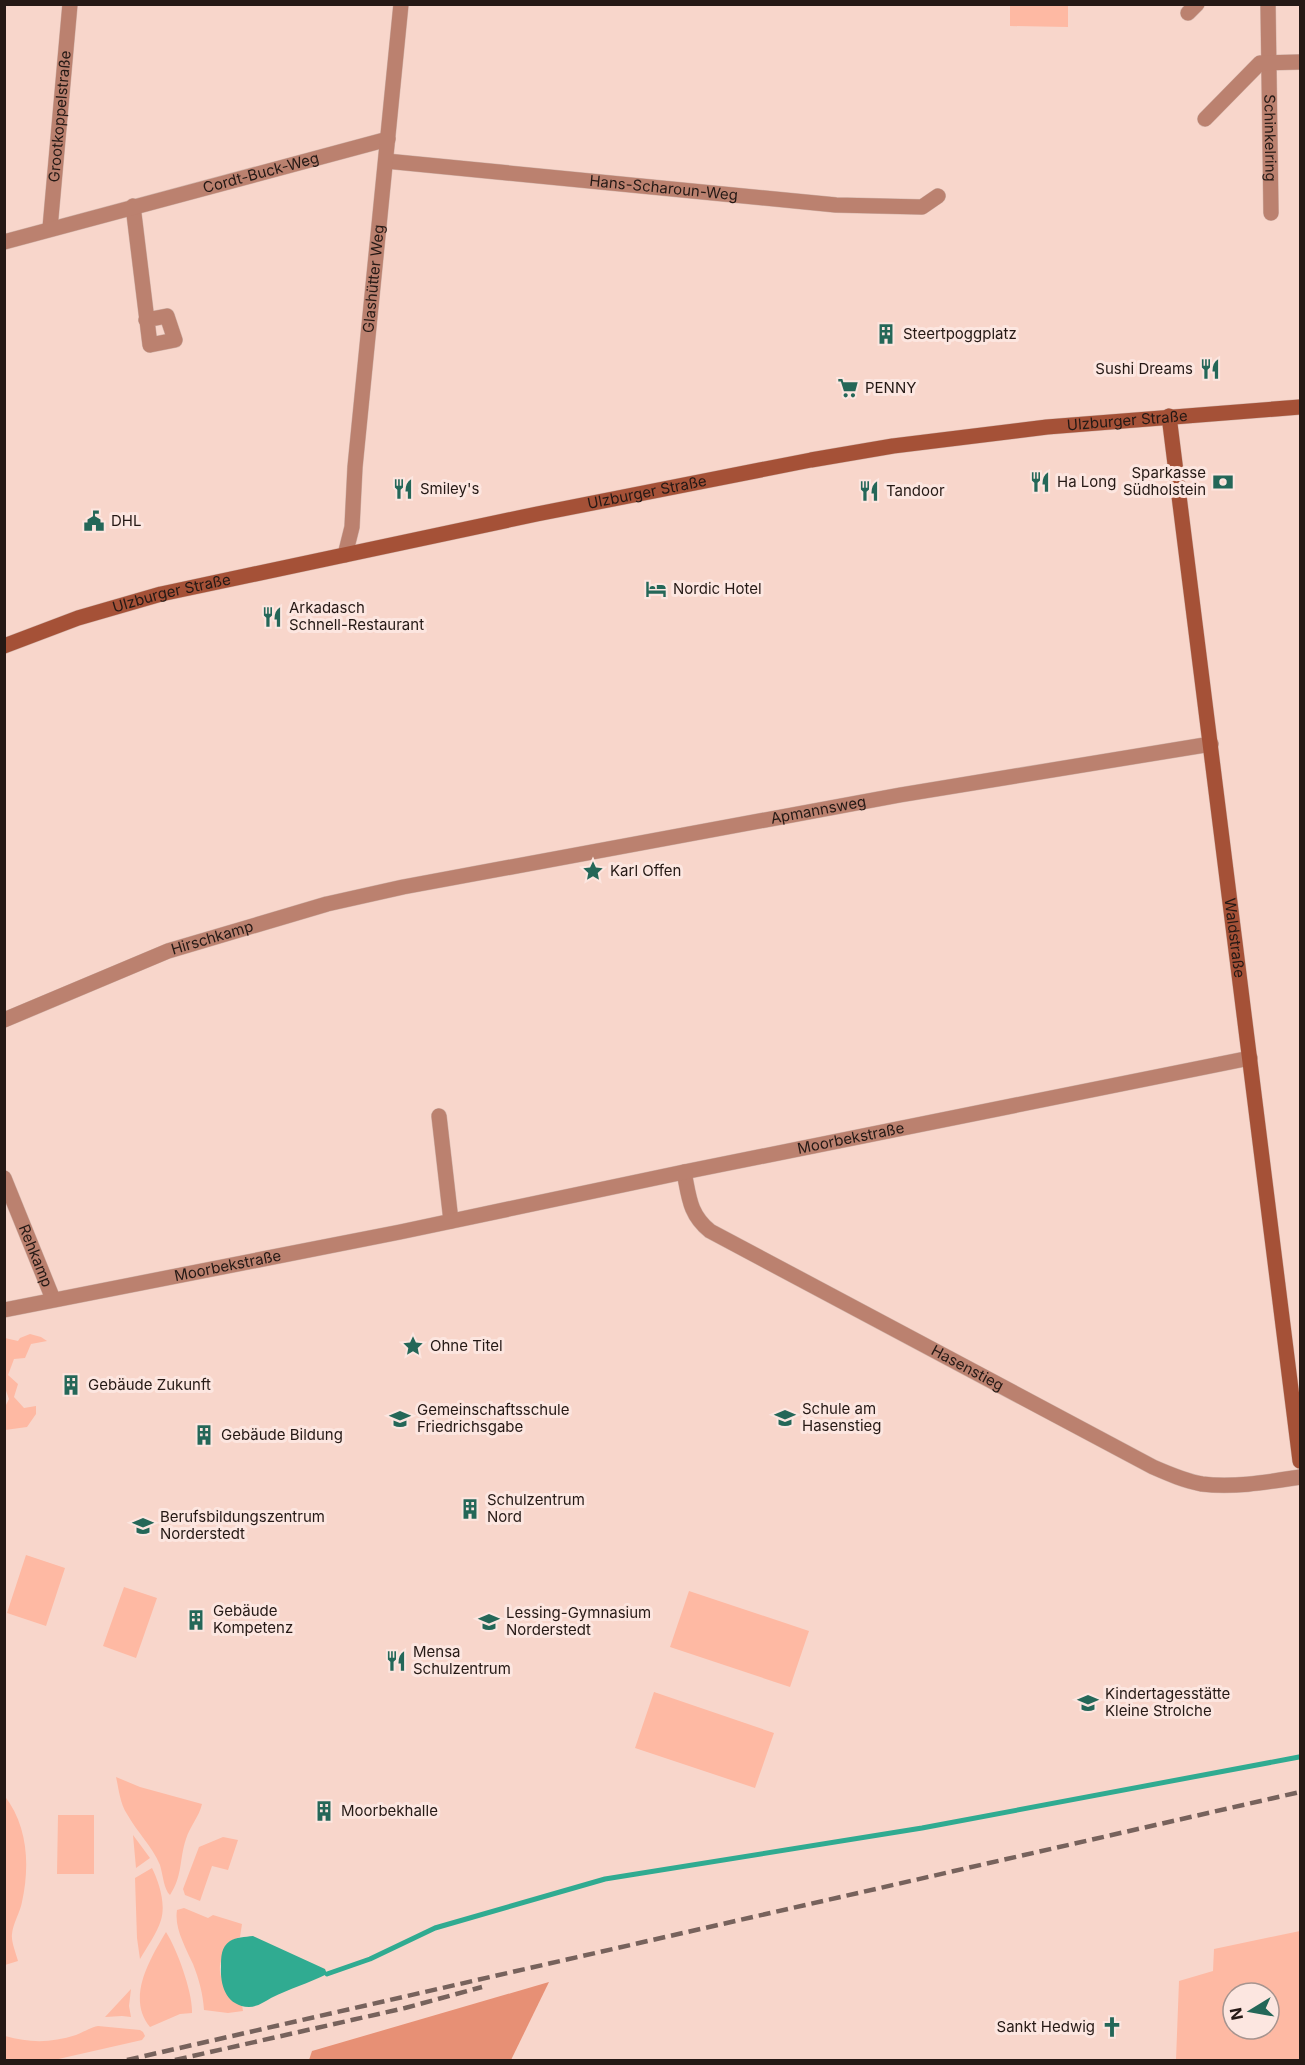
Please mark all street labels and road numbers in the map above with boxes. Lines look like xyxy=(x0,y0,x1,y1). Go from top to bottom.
street label: Grootkoppelstraße xyxy=(44,50,75,183)
street label: Schinkelring xyxy=(1260,94,1281,182)
street label: Cordt-Buck-Weg xyxy=(201,148,321,197)
street label: Hans-Scharoun-Weg xyxy=(589,171,739,204)
street label: Glashütter Weg xyxy=(358,224,388,334)
street label: Ulzburger Straße xyxy=(1066,406,1188,434)
street label: Ulzburger Straße xyxy=(586,471,708,513)
street label: Ulzburger Straße xyxy=(110,569,232,617)
street label: Apmannsweg xyxy=(769,791,868,828)
street label: Waldstraße xyxy=(1220,897,1249,979)
street label: Hirschkamp xyxy=(169,916,255,959)
street label: Moorbekstraße xyxy=(796,1118,906,1158)
street label: Rehkamp xyxy=(15,1221,57,1290)
street label: Moorbekstraße xyxy=(173,1246,283,1285)
street label: Hasenstieg xyxy=(928,1341,1007,1395)

